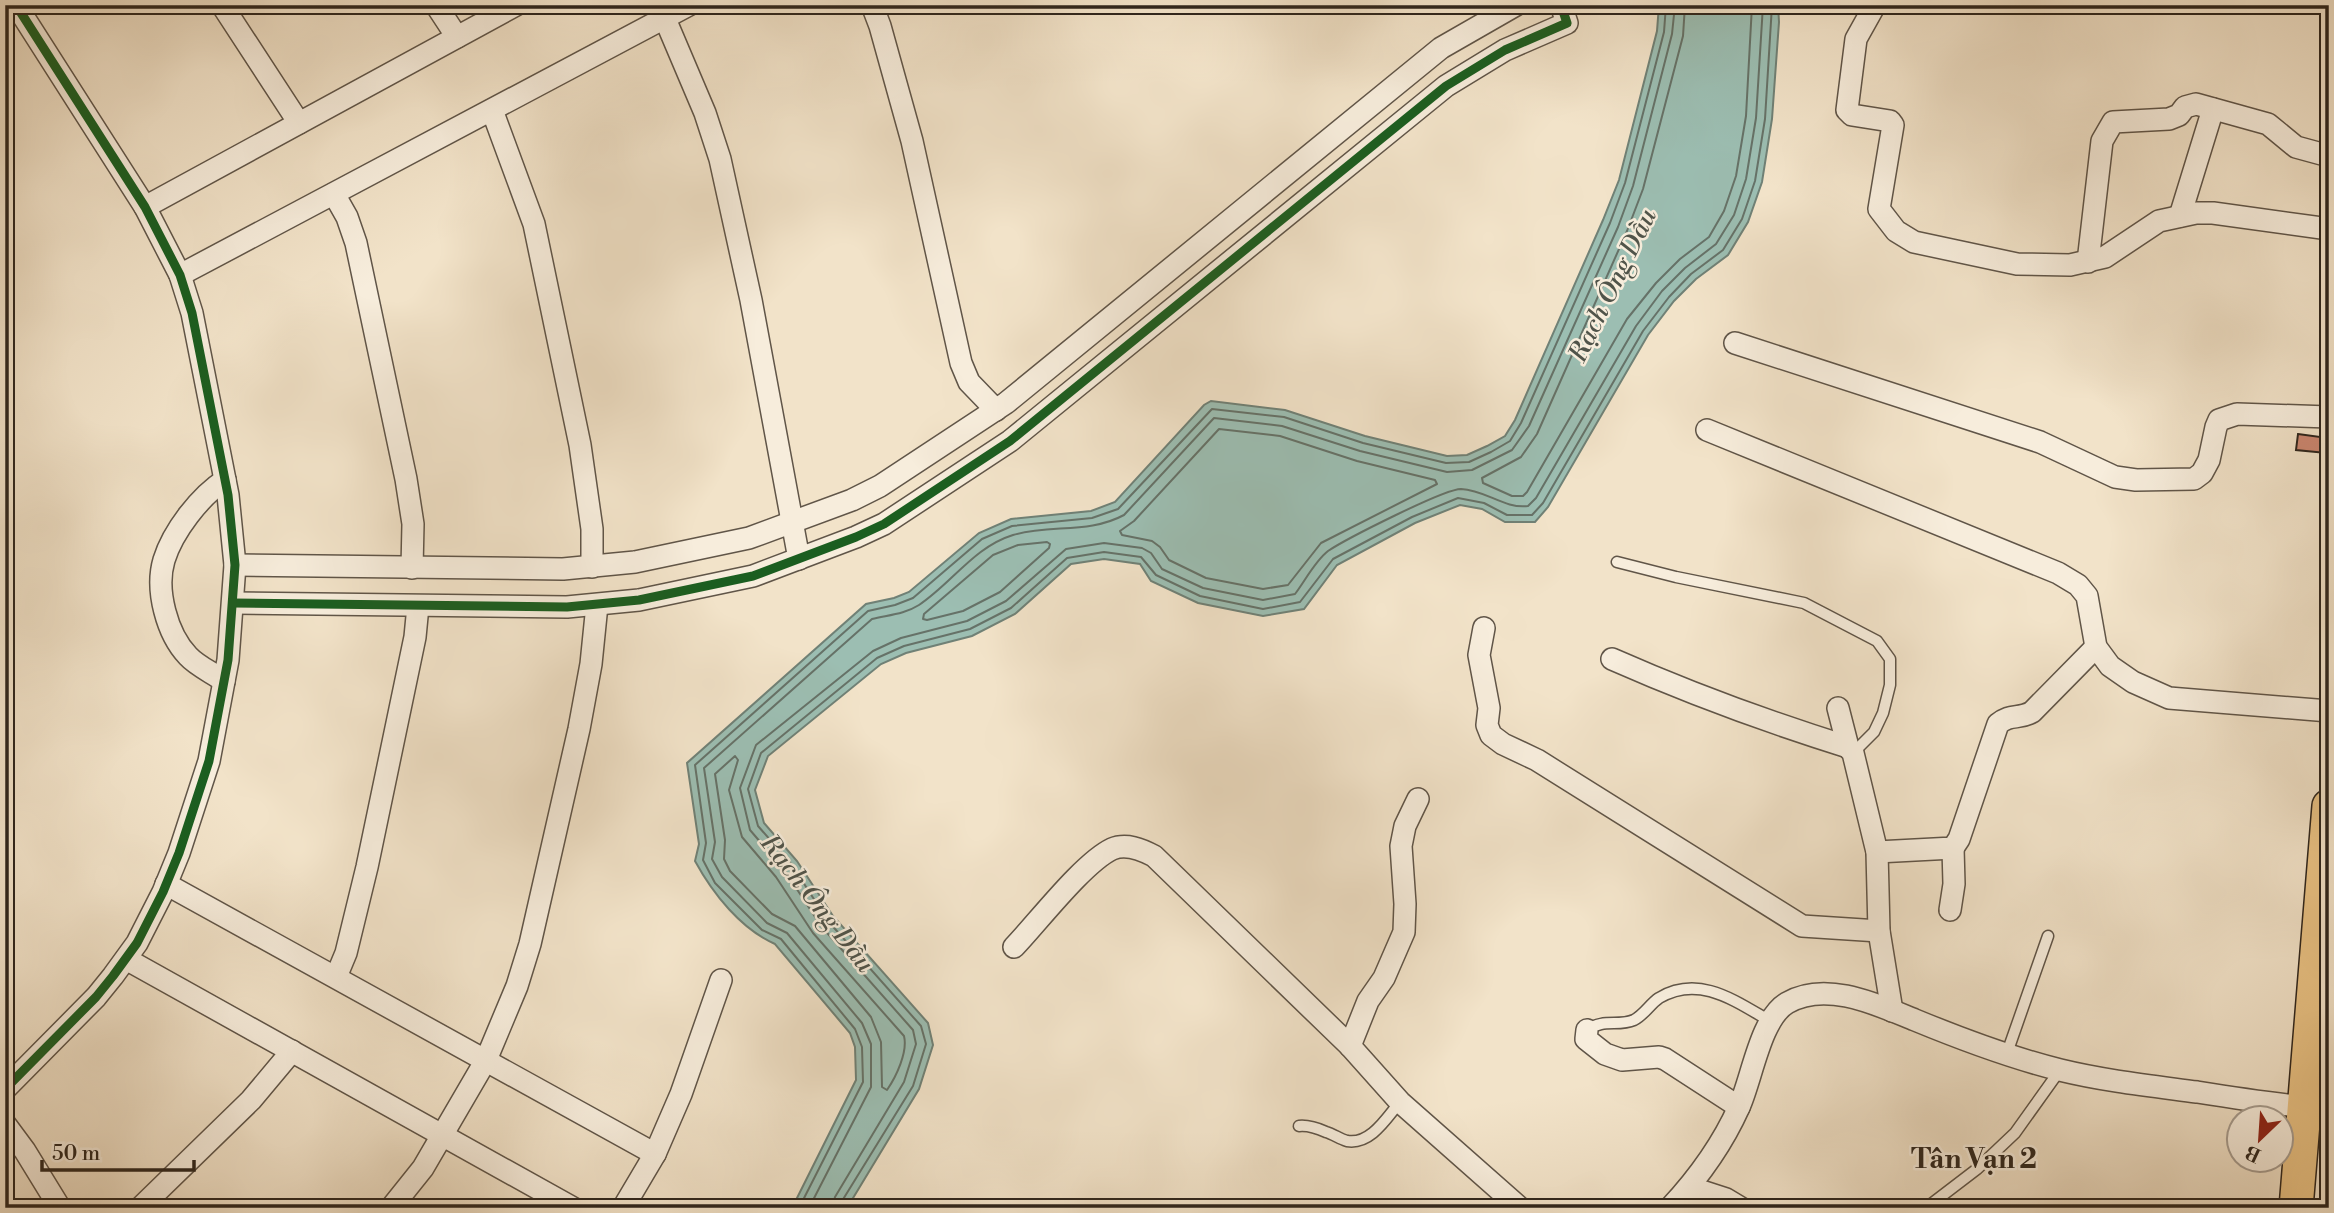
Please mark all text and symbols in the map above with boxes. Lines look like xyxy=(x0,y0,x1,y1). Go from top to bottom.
water label: Rạch Ông Dầu xyxy=(1560,202,1664,368)
water label: Rạch Ông Dầu xyxy=(753,826,883,979)
north arrow xyxy=(2226,1104,2296,1174)
scale bar xyxy=(42,1129,194,1173)
text: B xyxy=(2242,1140,2265,1167)
text: 50 m xyxy=(52,1141,100,1167)
district label: Tân Vạn 2 xyxy=(1911,1142,2037,1177)

